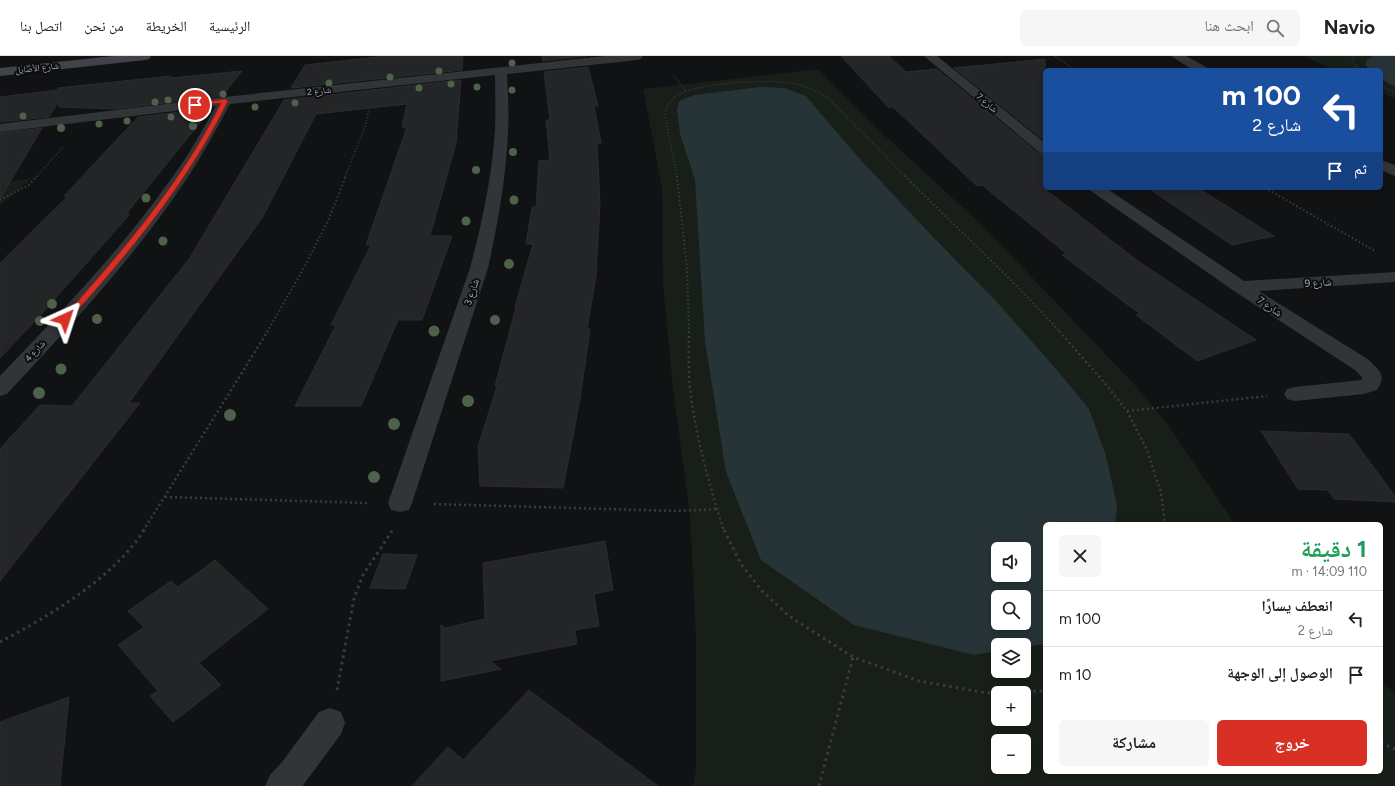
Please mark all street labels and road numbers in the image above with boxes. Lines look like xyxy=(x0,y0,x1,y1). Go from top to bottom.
street label: شارع الأصايل xyxy=(15,60,60,76)
street label: شارع 2 xyxy=(306,84,332,98)
street label: شارع 7 xyxy=(974,91,1000,115)
street label: شارع 9 xyxy=(1304,275,1332,290)
street label: شارع 3 xyxy=(461,277,482,307)
street label: شارع 7 xyxy=(1255,294,1285,320)
street label: شارع 4 xyxy=(22,338,48,364)

